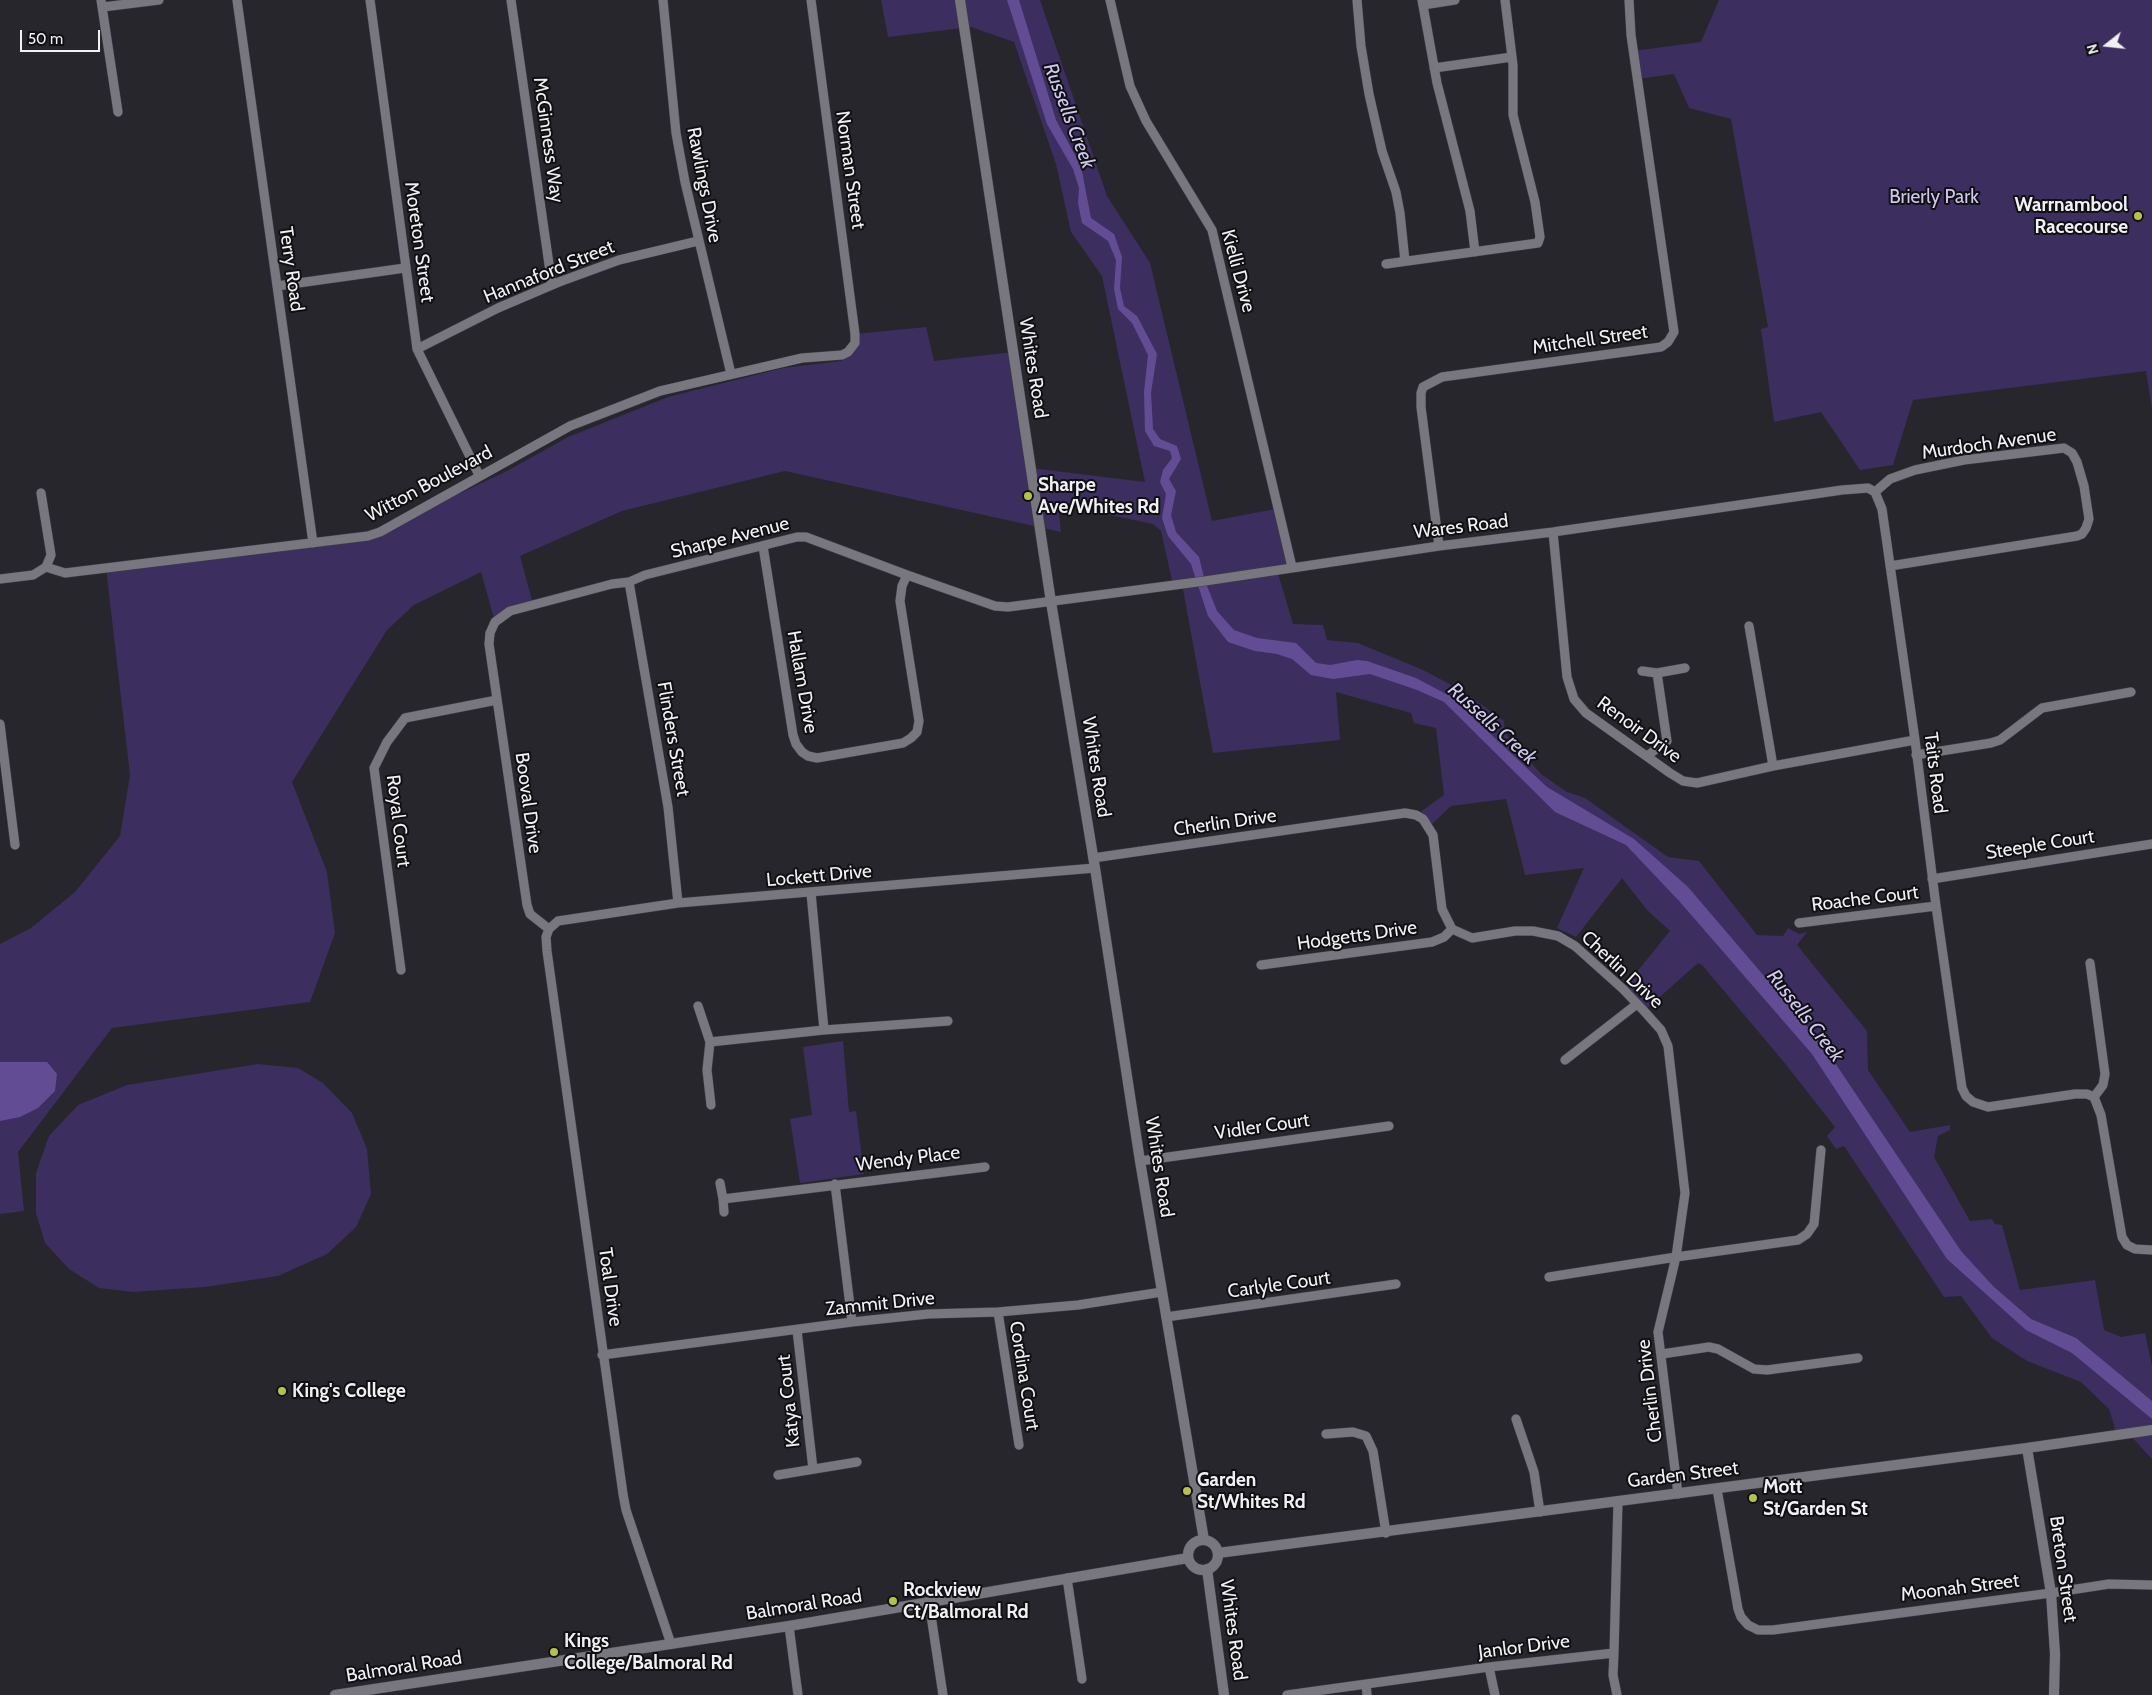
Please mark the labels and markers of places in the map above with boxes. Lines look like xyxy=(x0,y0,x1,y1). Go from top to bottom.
place label: Warrnambool Racecourse xyxy=(2014,194,2128,238)
marker: Warrnambool Racecourse xyxy=(2132,210,2144,222)
place label: Sharpe Ave/Whites Rd xyxy=(1038,474,1159,518)
marker: Sharpe Ave/Whites Rd xyxy=(1022,490,1034,502)
place label: King's College xyxy=(292,1380,406,1402)
marker: King's College xyxy=(276,1385,288,1397)
place label: Garden St/Whites Rd xyxy=(1197,1469,1305,1513)
place label: Mott St/Garden St xyxy=(1763,1476,1868,1520)
marker: Garden St/Whites Rd xyxy=(1181,1485,1193,1497)
marker: Mott St/Garden St xyxy=(1747,1492,1759,1504)
place label: Rockview Ct/Balmoral Rd xyxy=(903,1579,1029,1623)
marker: Rockview Ct/Balmoral Rd xyxy=(887,1595,899,1607)
place label: Kings College/Balmoral Rd xyxy=(564,1630,733,1674)
marker: Kings College/Balmoral Rd xyxy=(548,1646,560,1658)

